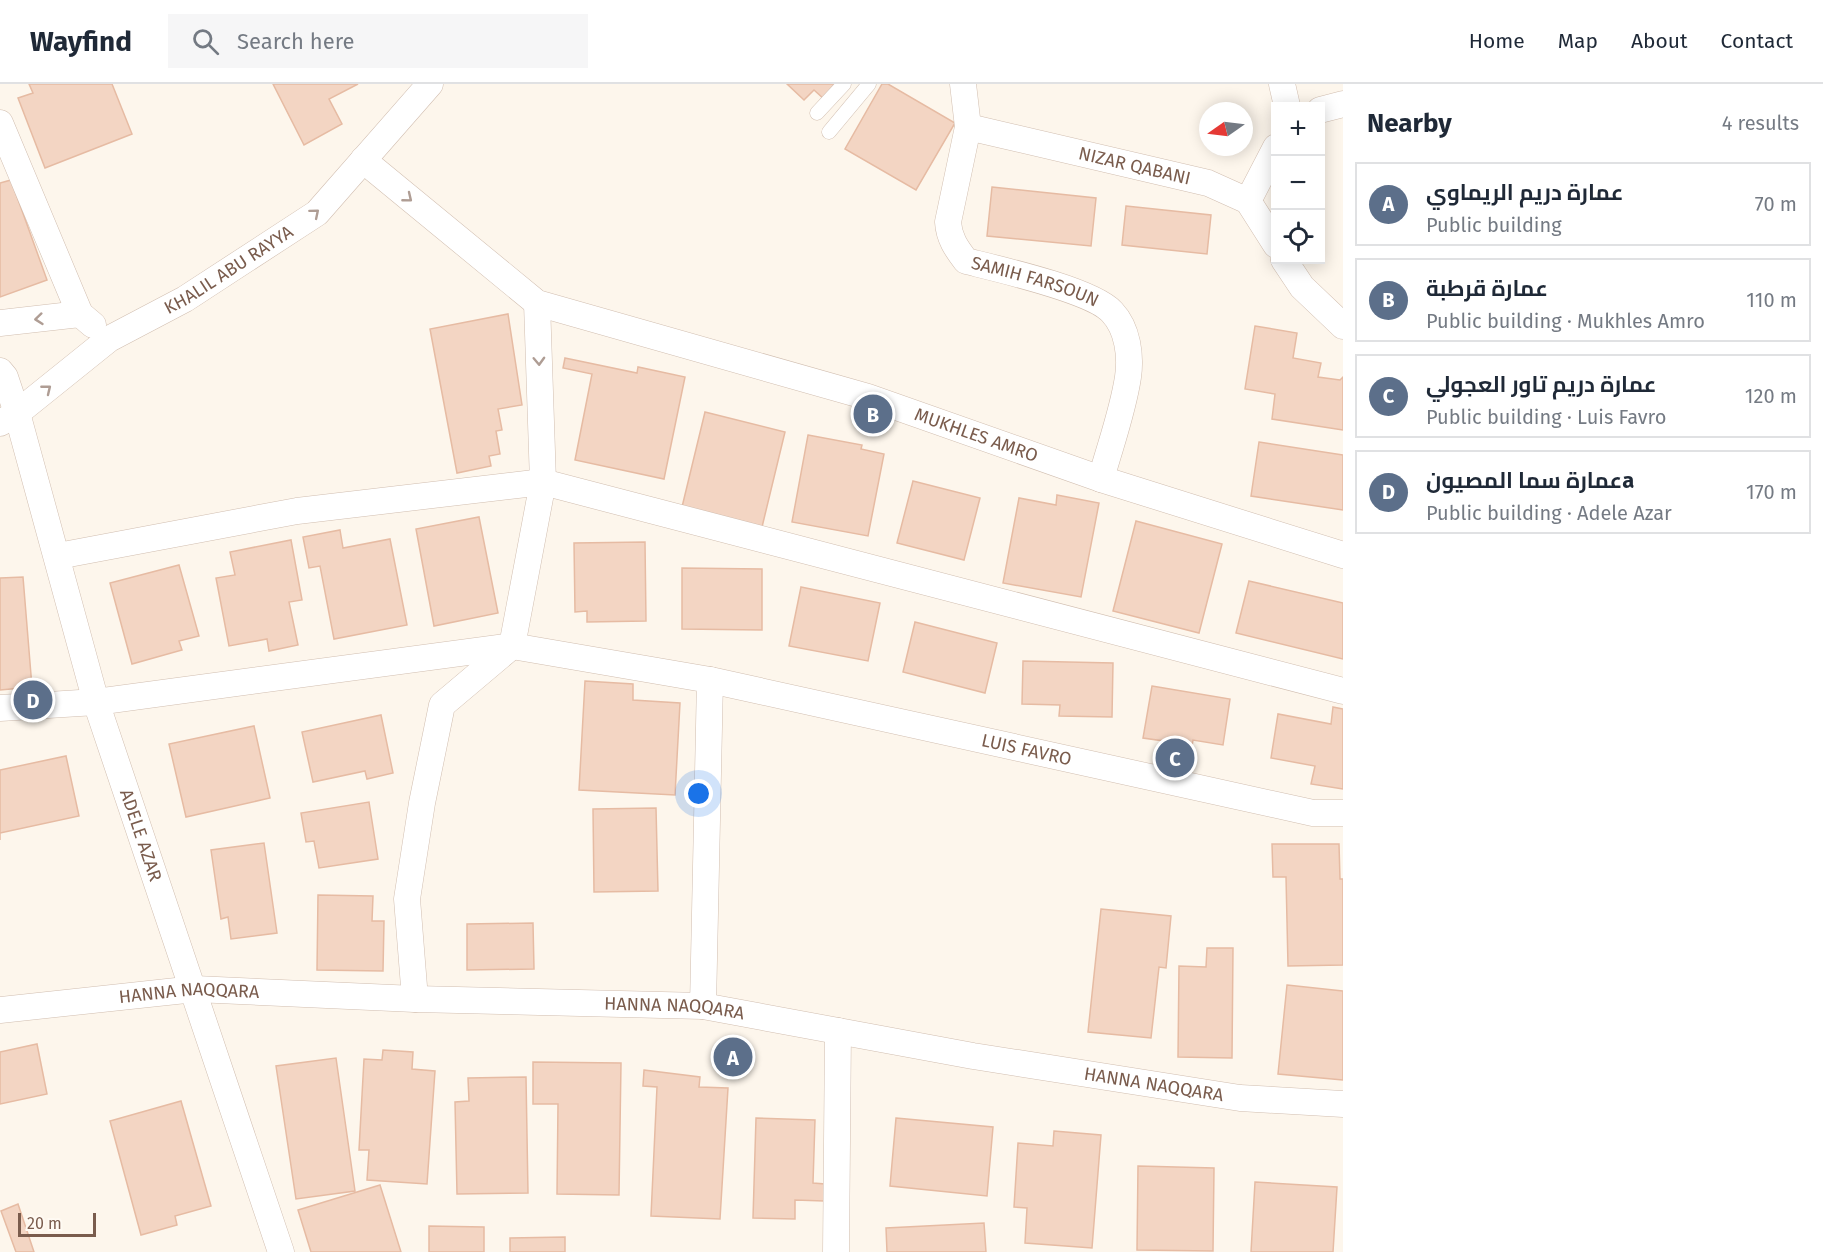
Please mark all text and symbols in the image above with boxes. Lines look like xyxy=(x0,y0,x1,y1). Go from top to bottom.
search box xyxy=(168,14,588,68)
text: Wayfind xyxy=(30,25,132,58)
icon: search xyxy=(189,25,222,58)
text: Search here xyxy=(237,28,355,55)
text: Home xyxy=(1469,28,1525,54)
text: Map xyxy=(1558,28,1598,54)
text: About xyxy=(1631,28,1688,54)
text: Contact xyxy=(1721,28,1793,54)
north arrow xyxy=(1199,102,1253,156)
map controls xyxy=(1271,102,1325,264)
button: + xyxy=(1271,102,1325,156)
text: Nearby xyxy=(1367,108,1452,139)
text: 4 results xyxy=(1722,111,1799,135)
street label: NIZAR QABANI xyxy=(1076,142,1193,190)
button: − xyxy=(1271,156,1325,210)
text: عمارة دريم الريماوي xyxy=(1426,179,1623,206)
one-way arrow xyxy=(401,190,412,201)
text: A xyxy=(1383,192,1394,216)
text: 70 m xyxy=(1755,192,1797,216)
one-way arrow xyxy=(308,209,319,220)
button: locate xyxy=(1271,210,1325,264)
text: Public building xyxy=(1426,213,1562,237)
street label: KHALIL ABU RAYYA xyxy=(160,220,298,319)
street label: SAMIH FARSOUN xyxy=(969,252,1102,312)
text: عمارة قرطبة xyxy=(1426,275,1548,302)
text: B xyxy=(1382,288,1395,312)
text: 110 m xyxy=(1746,288,1797,312)
text: Public building · Mukhles Amro xyxy=(1426,309,1705,333)
one-way arrow xyxy=(34,312,44,324)
one-way arrow xyxy=(532,357,545,366)
text: عمارة دريم تاور العجولي xyxy=(1426,371,1657,398)
text: C xyxy=(1383,384,1394,408)
text: 120 m xyxy=(1745,384,1797,408)
one-way arrow xyxy=(41,385,52,396)
pin: B xyxy=(854,392,892,436)
street label: MUKHLES AMRO xyxy=(912,403,1041,467)
text: Public building · Luis Favro xyxy=(1426,405,1666,429)
text: عمارة سما المصيونa xyxy=(1426,467,1634,494)
text: D xyxy=(1382,480,1395,504)
text: 170 m xyxy=(1746,480,1797,504)
text: Public building · Adele Azar xyxy=(1426,501,1672,525)
pin: D xyxy=(14,678,52,722)
street label: LUIS FAVRO xyxy=(979,729,1073,770)
pin: C xyxy=(1156,736,1194,780)
your location xyxy=(684,779,713,808)
street label: ADELE AZAR xyxy=(115,786,167,884)
street label: HANNA NAQQARA xyxy=(118,978,260,1008)
street label: HANNA NAQQARA xyxy=(604,993,747,1025)
pin: A xyxy=(714,1034,752,1080)
street label: HANNA NAQQARA xyxy=(1082,1063,1226,1106)
scale bar xyxy=(18,1210,96,1238)
text: 20 m xyxy=(27,1214,62,1233)

